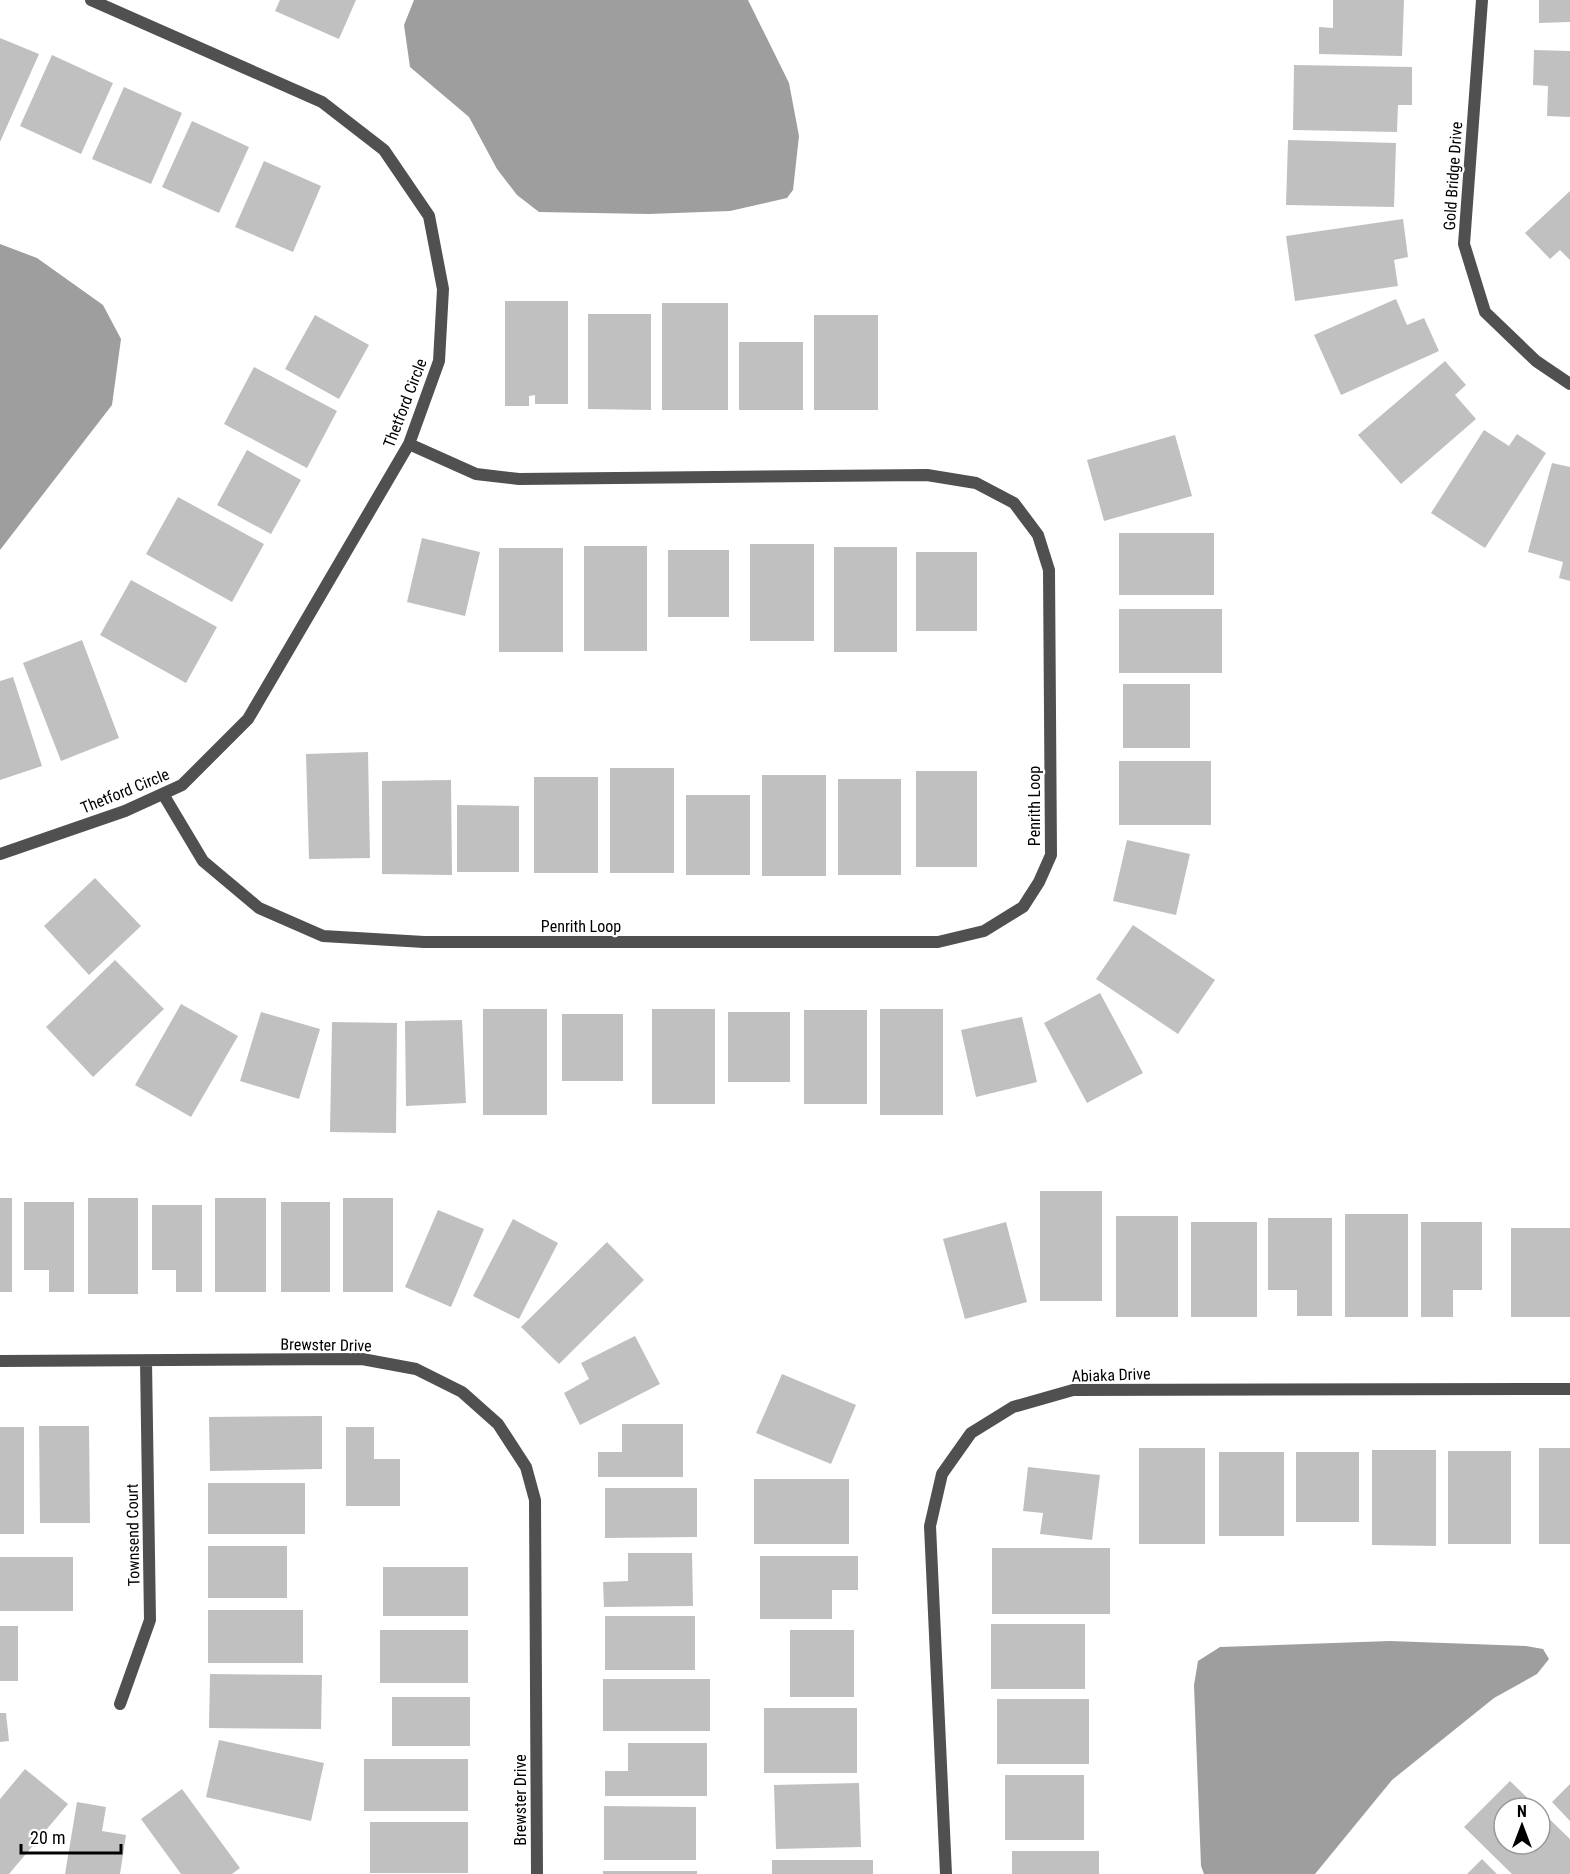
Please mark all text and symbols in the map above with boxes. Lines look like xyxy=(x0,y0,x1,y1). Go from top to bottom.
street label: Gold Bridge Drive xyxy=(1440,121,1466,231)
street label: Thetford Circle xyxy=(379,356,431,450)
street label: Thetford Circle xyxy=(78,765,172,817)
street label: Penrith Loop xyxy=(1025,766,1044,846)
street label: Penrith Loop xyxy=(541,917,621,936)
street label: Brewster Drive xyxy=(280,1335,372,1355)
street label: Abiaka Drive xyxy=(1071,1364,1151,1386)
street label: Townsend Court xyxy=(123,1483,143,1587)
street label: Brewster Drive xyxy=(511,1754,530,1846)
north arrow xyxy=(1492,1796,1552,1856)
text: N xyxy=(1517,1802,1527,1821)
scale bar xyxy=(21,1817,122,1855)
text: 20 m xyxy=(30,1827,65,1848)

